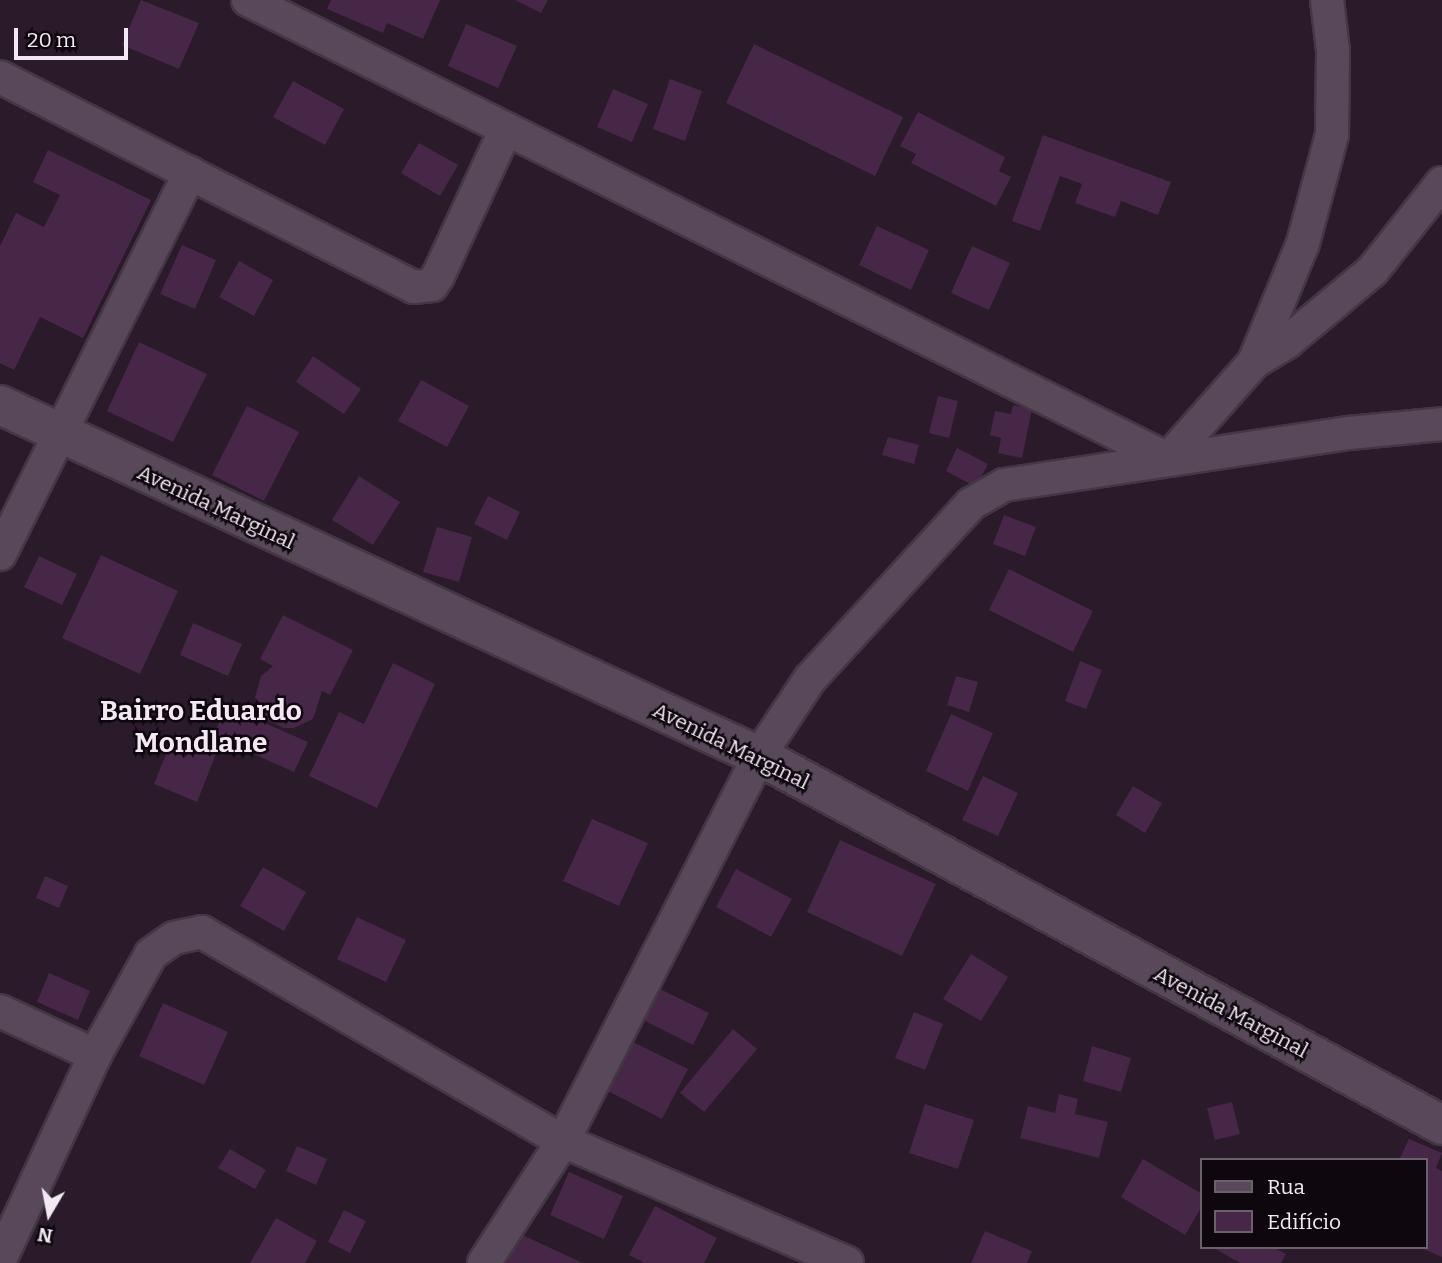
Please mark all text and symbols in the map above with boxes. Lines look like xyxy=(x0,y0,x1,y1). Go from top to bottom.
scale bar xyxy=(18,14,131,58)
text: 20 m xyxy=(27,27,76,53)
street label: Avenida Marginal xyxy=(133,460,299,554)
district label: Bairro Eduardo Mondlane xyxy=(100,694,302,760)
street label: Avenida Marginal xyxy=(649,697,813,795)
street label: Avenida Marginal xyxy=(1150,961,1312,1063)
legend xyxy=(1200,1158,1428,1249)
text: Rua xyxy=(1267,1174,1305,1200)
north arrow xyxy=(14,1179,84,1249)
text: Edifício xyxy=(1267,1209,1341,1235)
text: N xyxy=(36,1223,54,1248)

